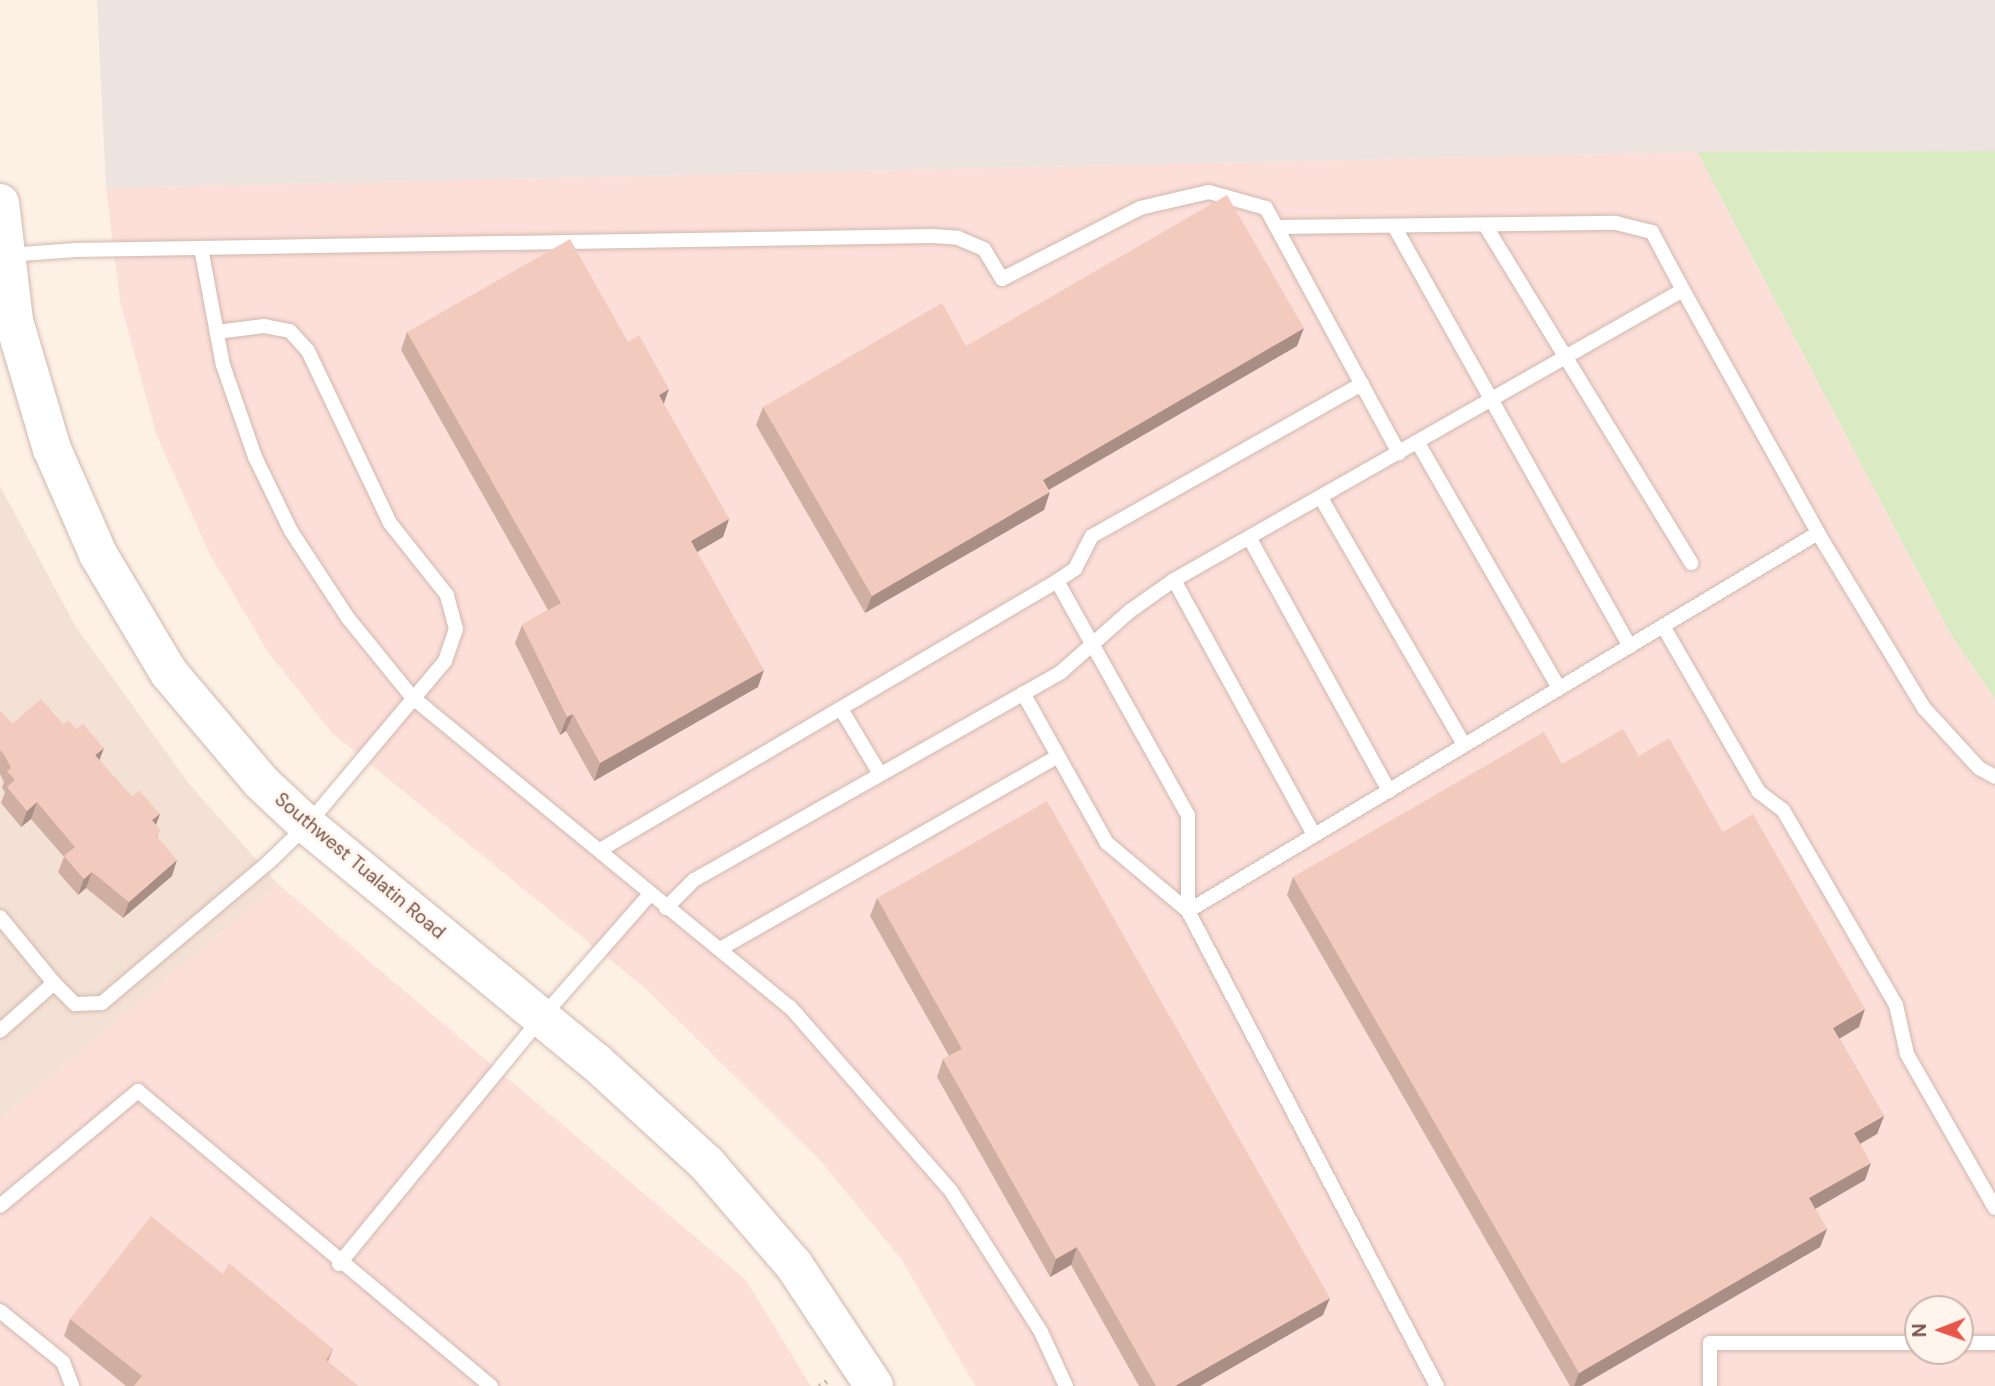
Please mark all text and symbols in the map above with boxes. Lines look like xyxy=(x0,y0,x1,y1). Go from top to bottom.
street label: Southwest Tualatin Road xyxy=(270,788,450,944)
north arrow xyxy=(1904,1295,1974,1365)
text: N xyxy=(1907,1323,1932,1337)

